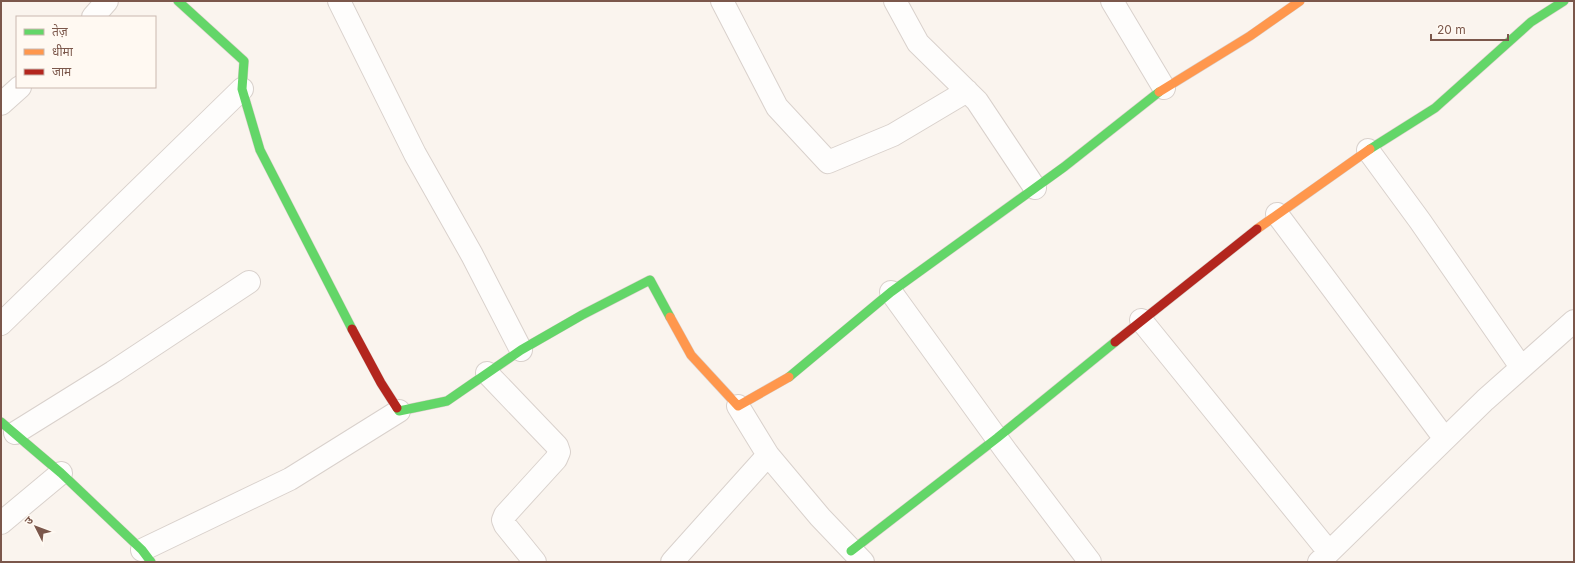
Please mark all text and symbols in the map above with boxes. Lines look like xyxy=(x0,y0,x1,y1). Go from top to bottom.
legend xyxy=(16,16,156,88)
scale bar xyxy=(1431,16,1508,42)
text: 20 m xyxy=(1437,22,1466,37)
text: तेज़ xyxy=(52,24,69,39)
text: धीमा xyxy=(52,44,74,59)
text: जाम xyxy=(52,64,72,79)
north arrow xyxy=(16,507,56,547)
text: उ xyxy=(21,513,36,527)

